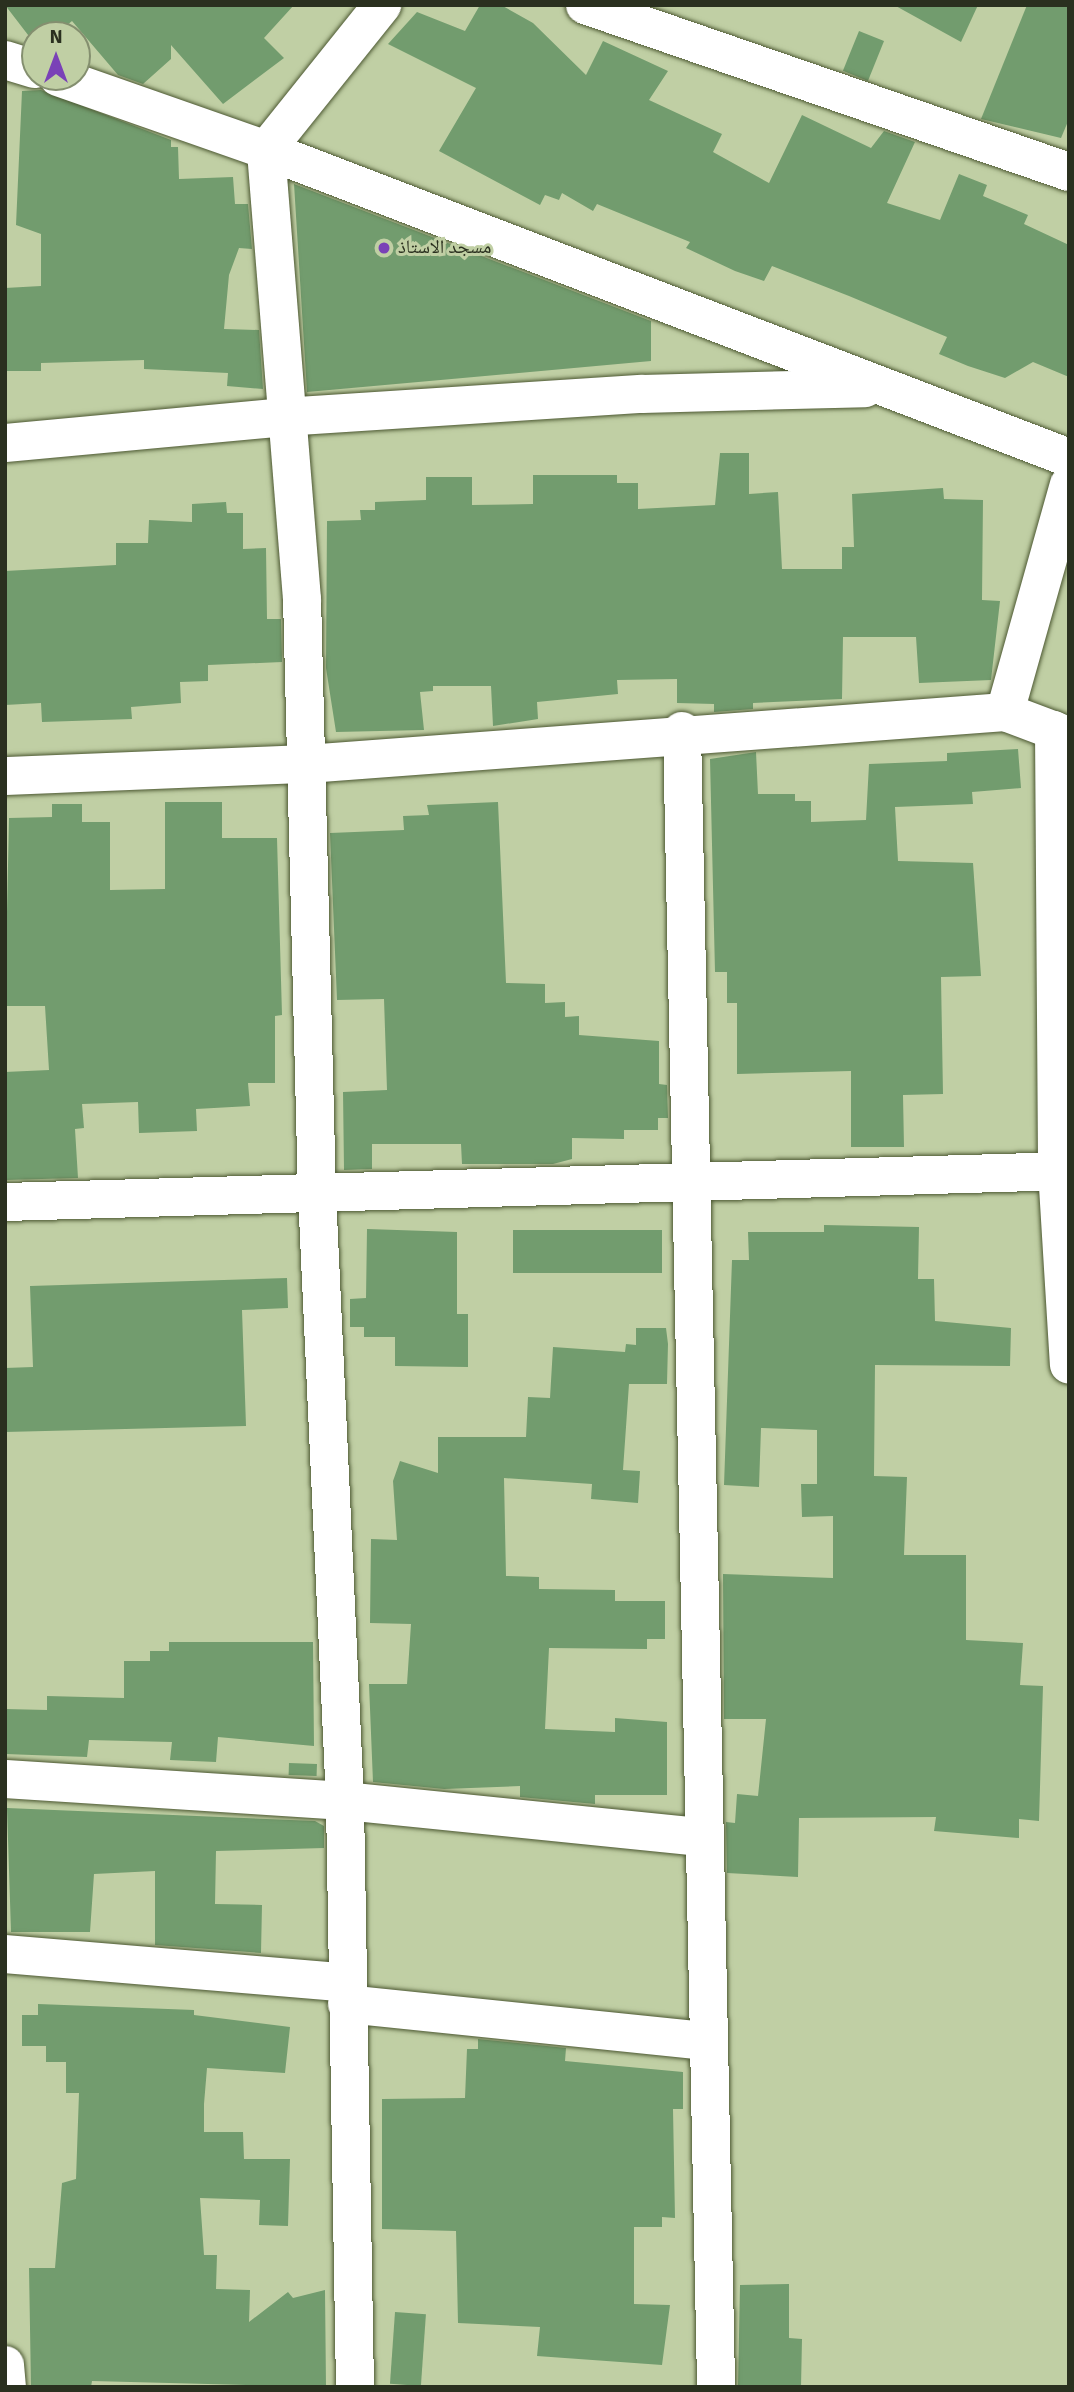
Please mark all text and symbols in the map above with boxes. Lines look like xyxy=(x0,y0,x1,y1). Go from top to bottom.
north arrow xyxy=(21,21,91,91)
text: N xyxy=(49,25,63,49)
place label: مسجد الاستاذ xyxy=(398,237,491,259)
marker: مسجد الاستاذ xyxy=(376,240,392,256)

